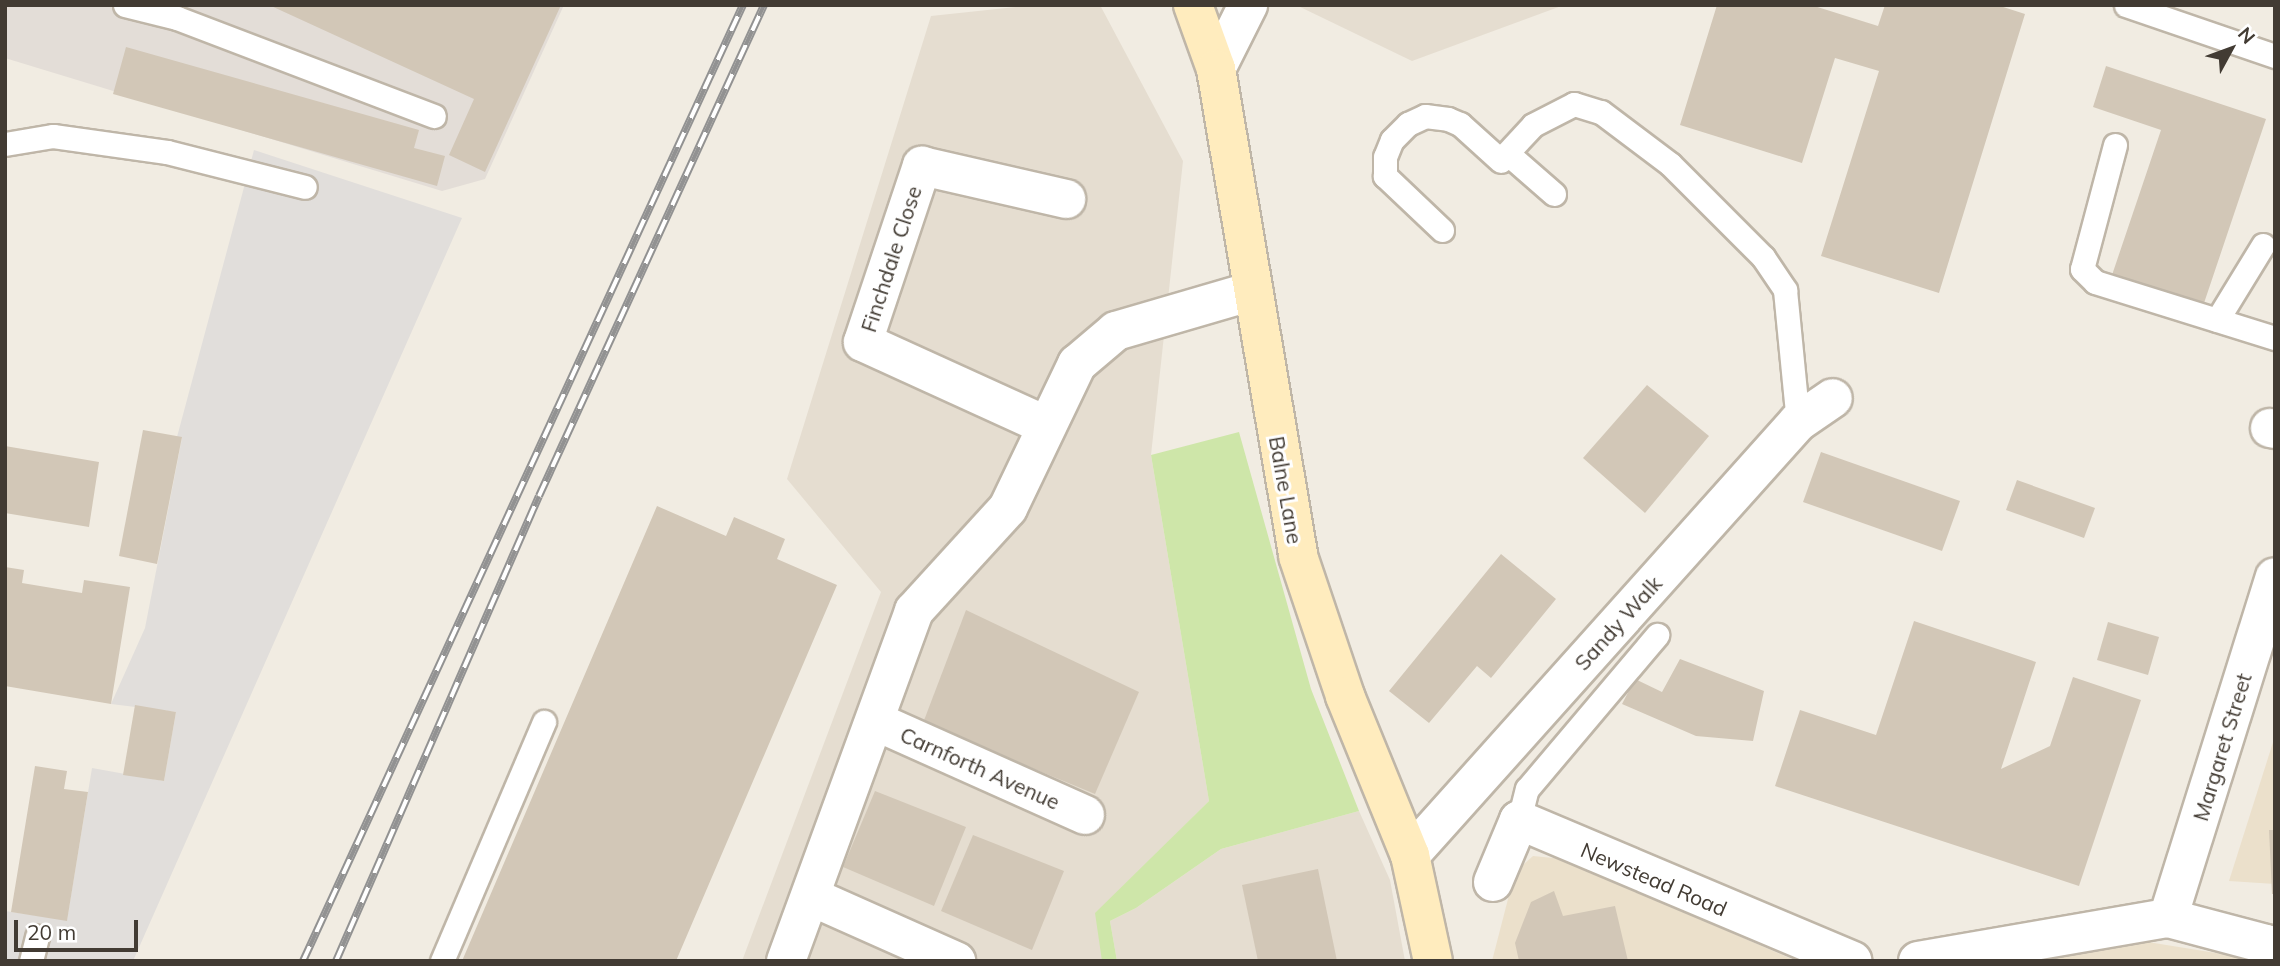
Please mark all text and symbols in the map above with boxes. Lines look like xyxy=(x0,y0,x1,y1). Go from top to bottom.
north arrow xyxy=(2196,14,2266,84)
text: N xyxy=(2233,22,2261,49)
street label: Finchdale Close xyxy=(856,183,926,335)
street label: Balne Lane xyxy=(1264,434,1308,546)
street label: Sandy Walk xyxy=(1569,571,1667,675)
street label: Margaret Street xyxy=(2188,670,2256,824)
street label: Carnforth Avenue xyxy=(896,722,1064,814)
street label: Newstead Road xyxy=(1577,837,1731,921)
scale bar xyxy=(18,906,142,950)
text: 20 m xyxy=(27,919,76,945)

